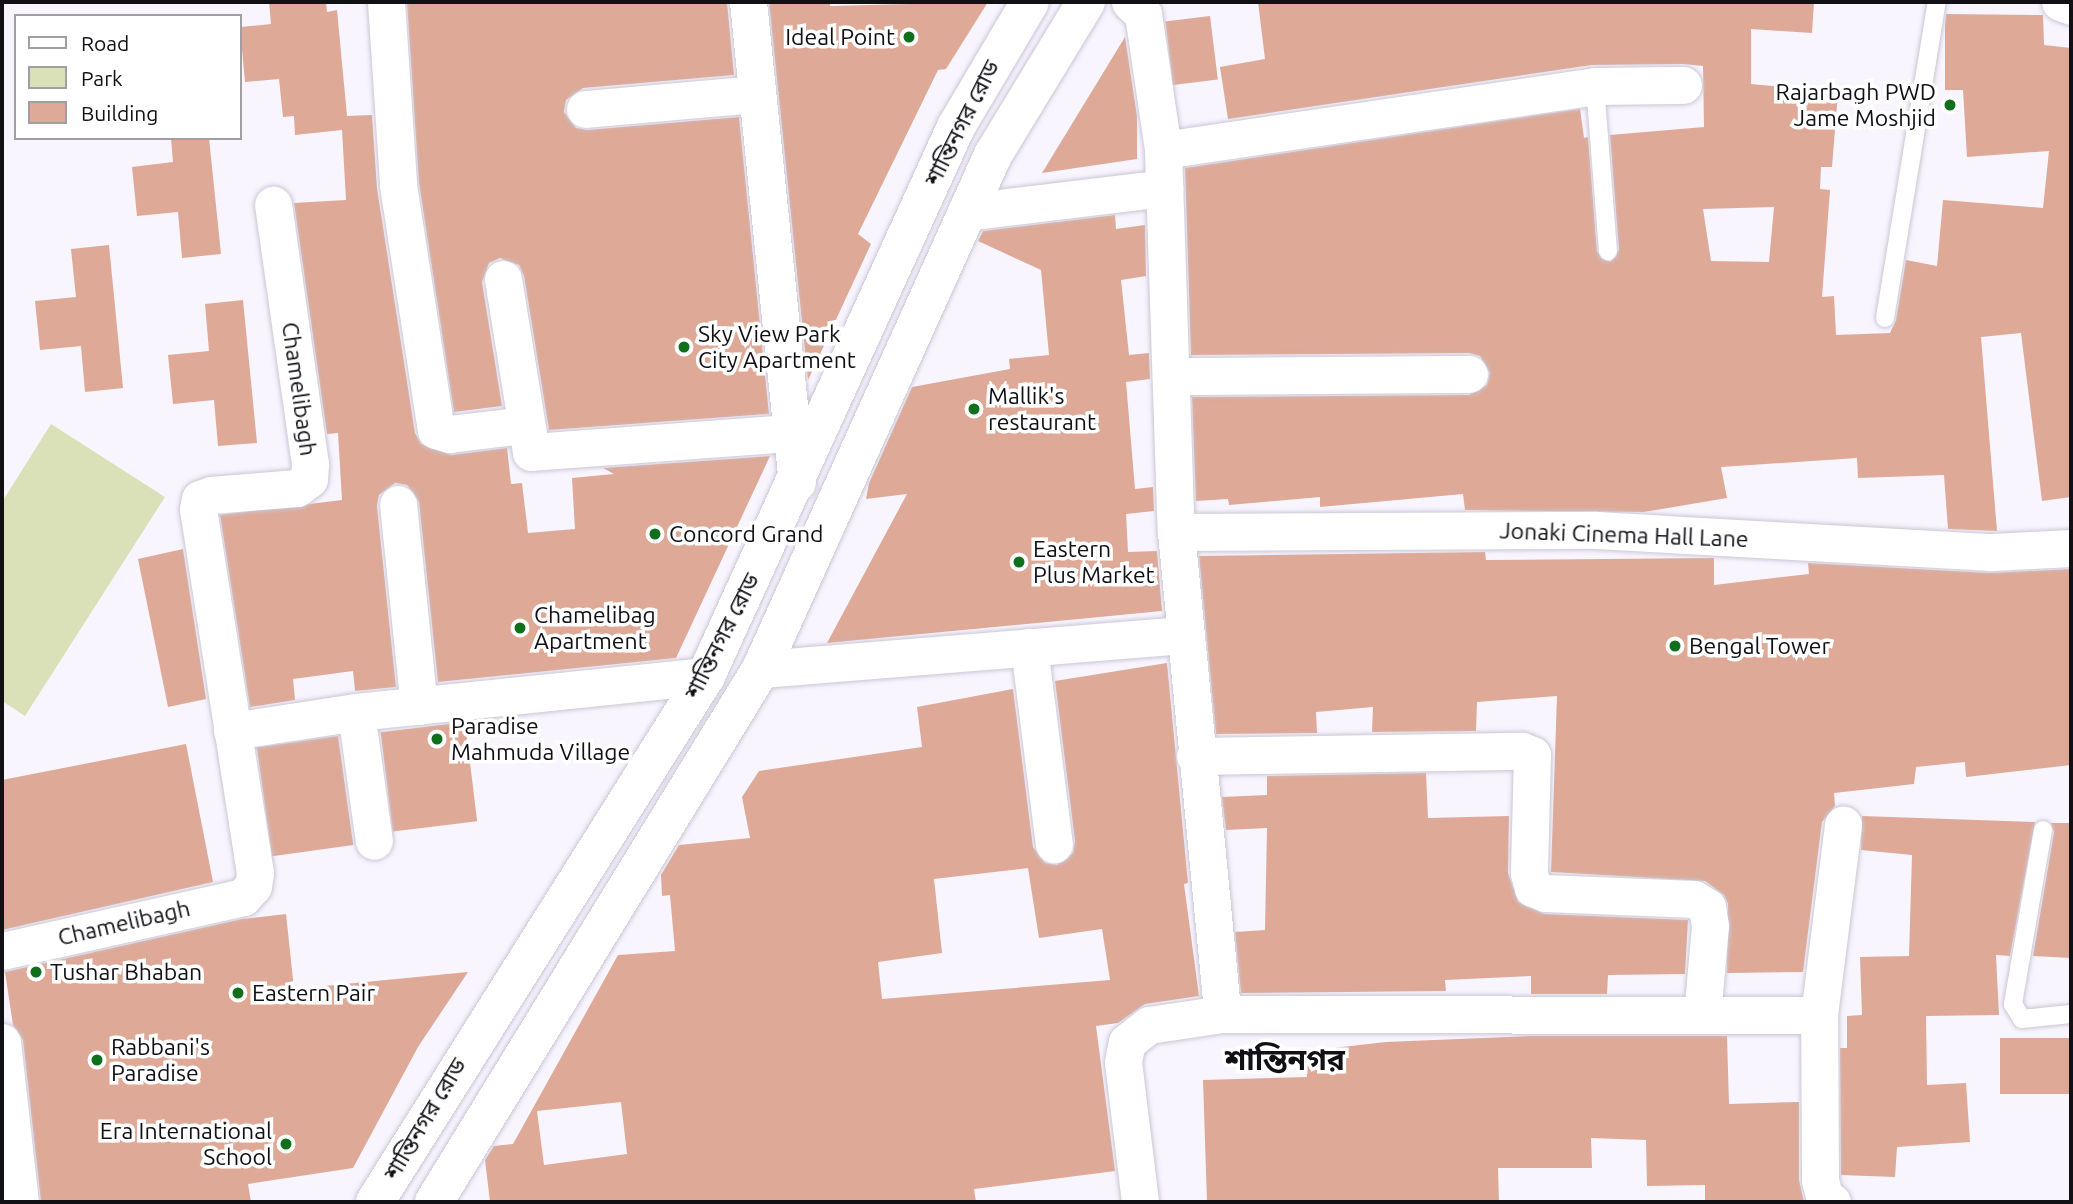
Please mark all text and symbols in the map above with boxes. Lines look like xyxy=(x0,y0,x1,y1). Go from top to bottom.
legend xyxy=(14,14,242,140)
place label: Ideal Point xyxy=(785,23,895,51)
marker: Ideal Point xyxy=(901,29,917,45)
text: Road xyxy=(81,31,129,55)
street label: শান্তিনগর রোড xyxy=(918,55,1006,191)
text: Park xyxy=(81,66,123,90)
place label: Rajarbagh PWD Jame Moshjid xyxy=(1776,78,1936,132)
marker: Rajarbagh PWD Jame Moshjid xyxy=(1942,97,1958,113)
text: Building xyxy=(81,101,158,125)
street label: Chamelibagh xyxy=(276,320,322,458)
place label: Sky View Park City Apartment xyxy=(698,320,856,374)
marker: Sky View Park City Apartment xyxy=(676,339,692,355)
place label: Mallik's restaurant xyxy=(988,382,1096,436)
marker: Mallik's restaurant xyxy=(966,401,982,417)
street label: Jonaki Cinema Hall Lane xyxy=(1499,517,1749,553)
place label: Concord Grand xyxy=(669,520,824,548)
marker: Concord Grand xyxy=(647,526,663,542)
place label: Eastern Plus Market xyxy=(1033,535,1155,589)
marker: Eastern Plus Market xyxy=(1011,554,1027,570)
street label: শান্তিনগর রোড xyxy=(678,568,766,704)
place label: Chamelibag Apartment xyxy=(534,601,656,655)
marker: Chamelibag Apartment xyxy=(512,620,528,636)
place label: Bengal Tower xyxy=(1689,632,1830,660)
marker: Bengal Tower xyxy=(1667,638,1683,654)
place label: Paradise Mahmuda Village xyxy=(451,712,630,766)
marker: Paradise Mahmuda Village xyxy=(429,731,445,747)
street label: Chamelibagh xyxy=(55,894,193,952)
place label: Tushar Bhaban xyxy=(50,958,202,986)
marker: Tushar Bhaban xyxy=(28,964,44,980)
place label: Eastern Pair xyxy=(252,979,375,1007)
marker: Eastern Pair xyxy=(230,985,246,1001)
place label: Rabbani's Paradise xyxy=(111,1033,210,1087)
district label: শান্তিনগর xyxy=(1225,1041,1345,1077)
marker: Rabbani's Paradise xyxy=(89,1052,105,1068)
street label: শান্তিনগর রোড xyxy=(378,1053,472,1185)
place label: Era International School xyxy=(100,1117,272,1171)
marker: Era International School xyxy=(278,1136,294,1152)

